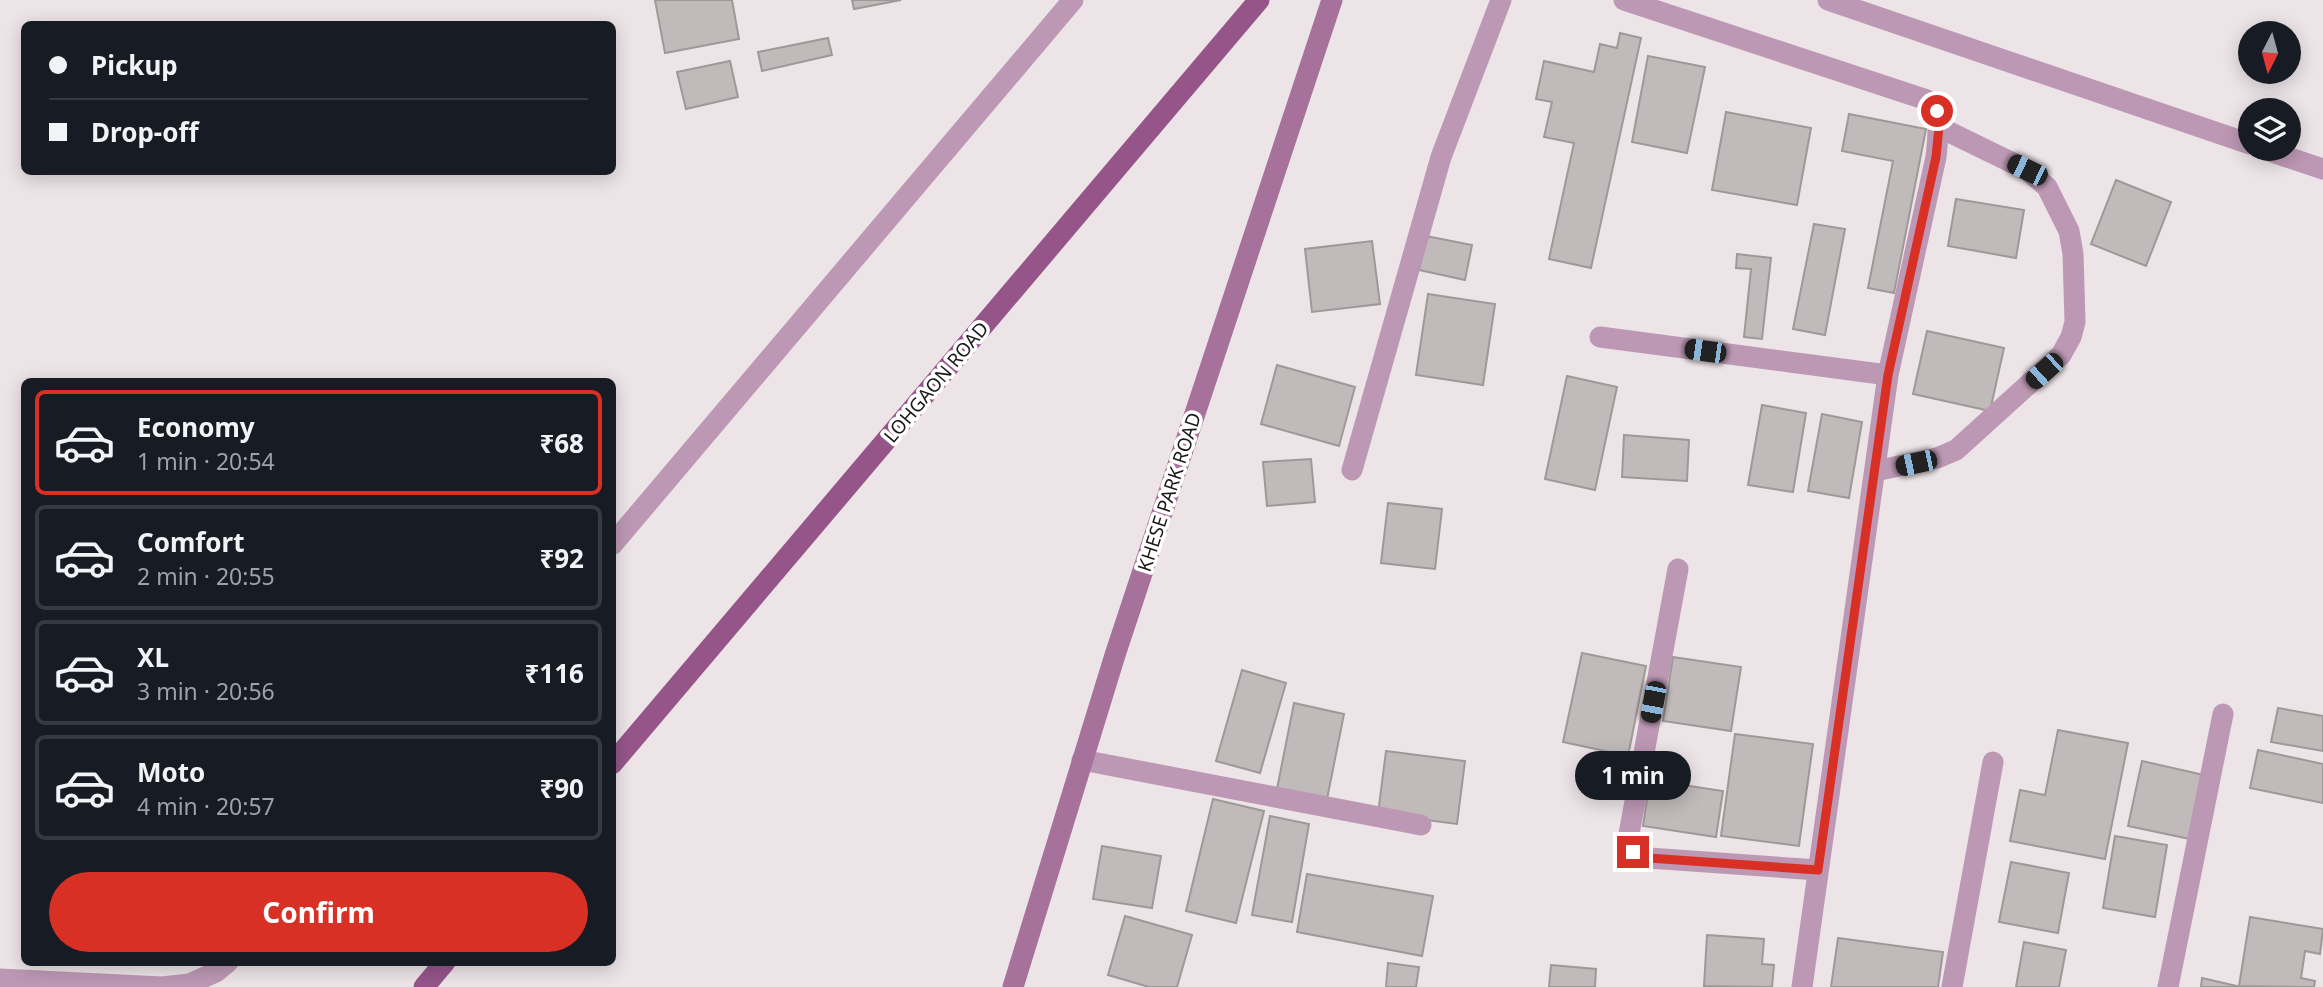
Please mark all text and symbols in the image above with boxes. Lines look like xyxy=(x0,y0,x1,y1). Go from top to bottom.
north arrow xyxy=(2238,21,2301,84)
map controls xyxy=(2238,21,2301,161)
text: Pickup xyxy=(91,47,178,83)
route start xyxy=(1921,95,1953,127)
button: layers xyxy=(2238,98,2301,161)
text: Drop-off xyxy=(91,114,198,150)
car xyxy=(2004,151,2051,189)
street label: LOHGAON ROAD xyxy=(878,316,994,448)
car xyxy=(1683,338,1728,364)
car xyxy=(2022,349,2067,393)
text: Economy xyxy=(137,409,255,445)
street label: KHESE PARK ROAD xyxy=(1131,409,1207,575)
icon: car xyxy=(53,411,116,474)
text: ₹68 xyxy=(539,425,584,461)
text: 1 min · 20:54 xyxy=(137,445,275,477)
car xyxy=(1894,448,1939,478)
text: Comfort xyxy=(137,524,245,560)
icon: car xyxy=(53,526,116,589)
text: ₹92 xyxy=(539,540,584,576)
text: 2 min · 20:55 xyxy=(137,560,275,592)
text: XL xyxy=(137,639,169,675)
icon: car xyxy=(53,641,116,704)
text: ₹116 xyxy=(525,655,584,691)
text: 3 min · 20:56 xyxy=(137,675,275,707)
car xyxy=(1639,679,1668,725)
callout: 1 min xyxy=(1575,750,1691,800)
text: Moto xyxy=(137,754,205,790)
icon: car xyxy=(53,756,116,819)
text: 1 min xyxy=(1601,759,1665,791)
text: ₹90 xyxy=(539,770,584,806)
text: 4 min · 20:57 xyxy=(137,790,275,822)
route end xyxy=(1617,836,1649,868)
button: Confirm xyxy=(49,872,588,952)

